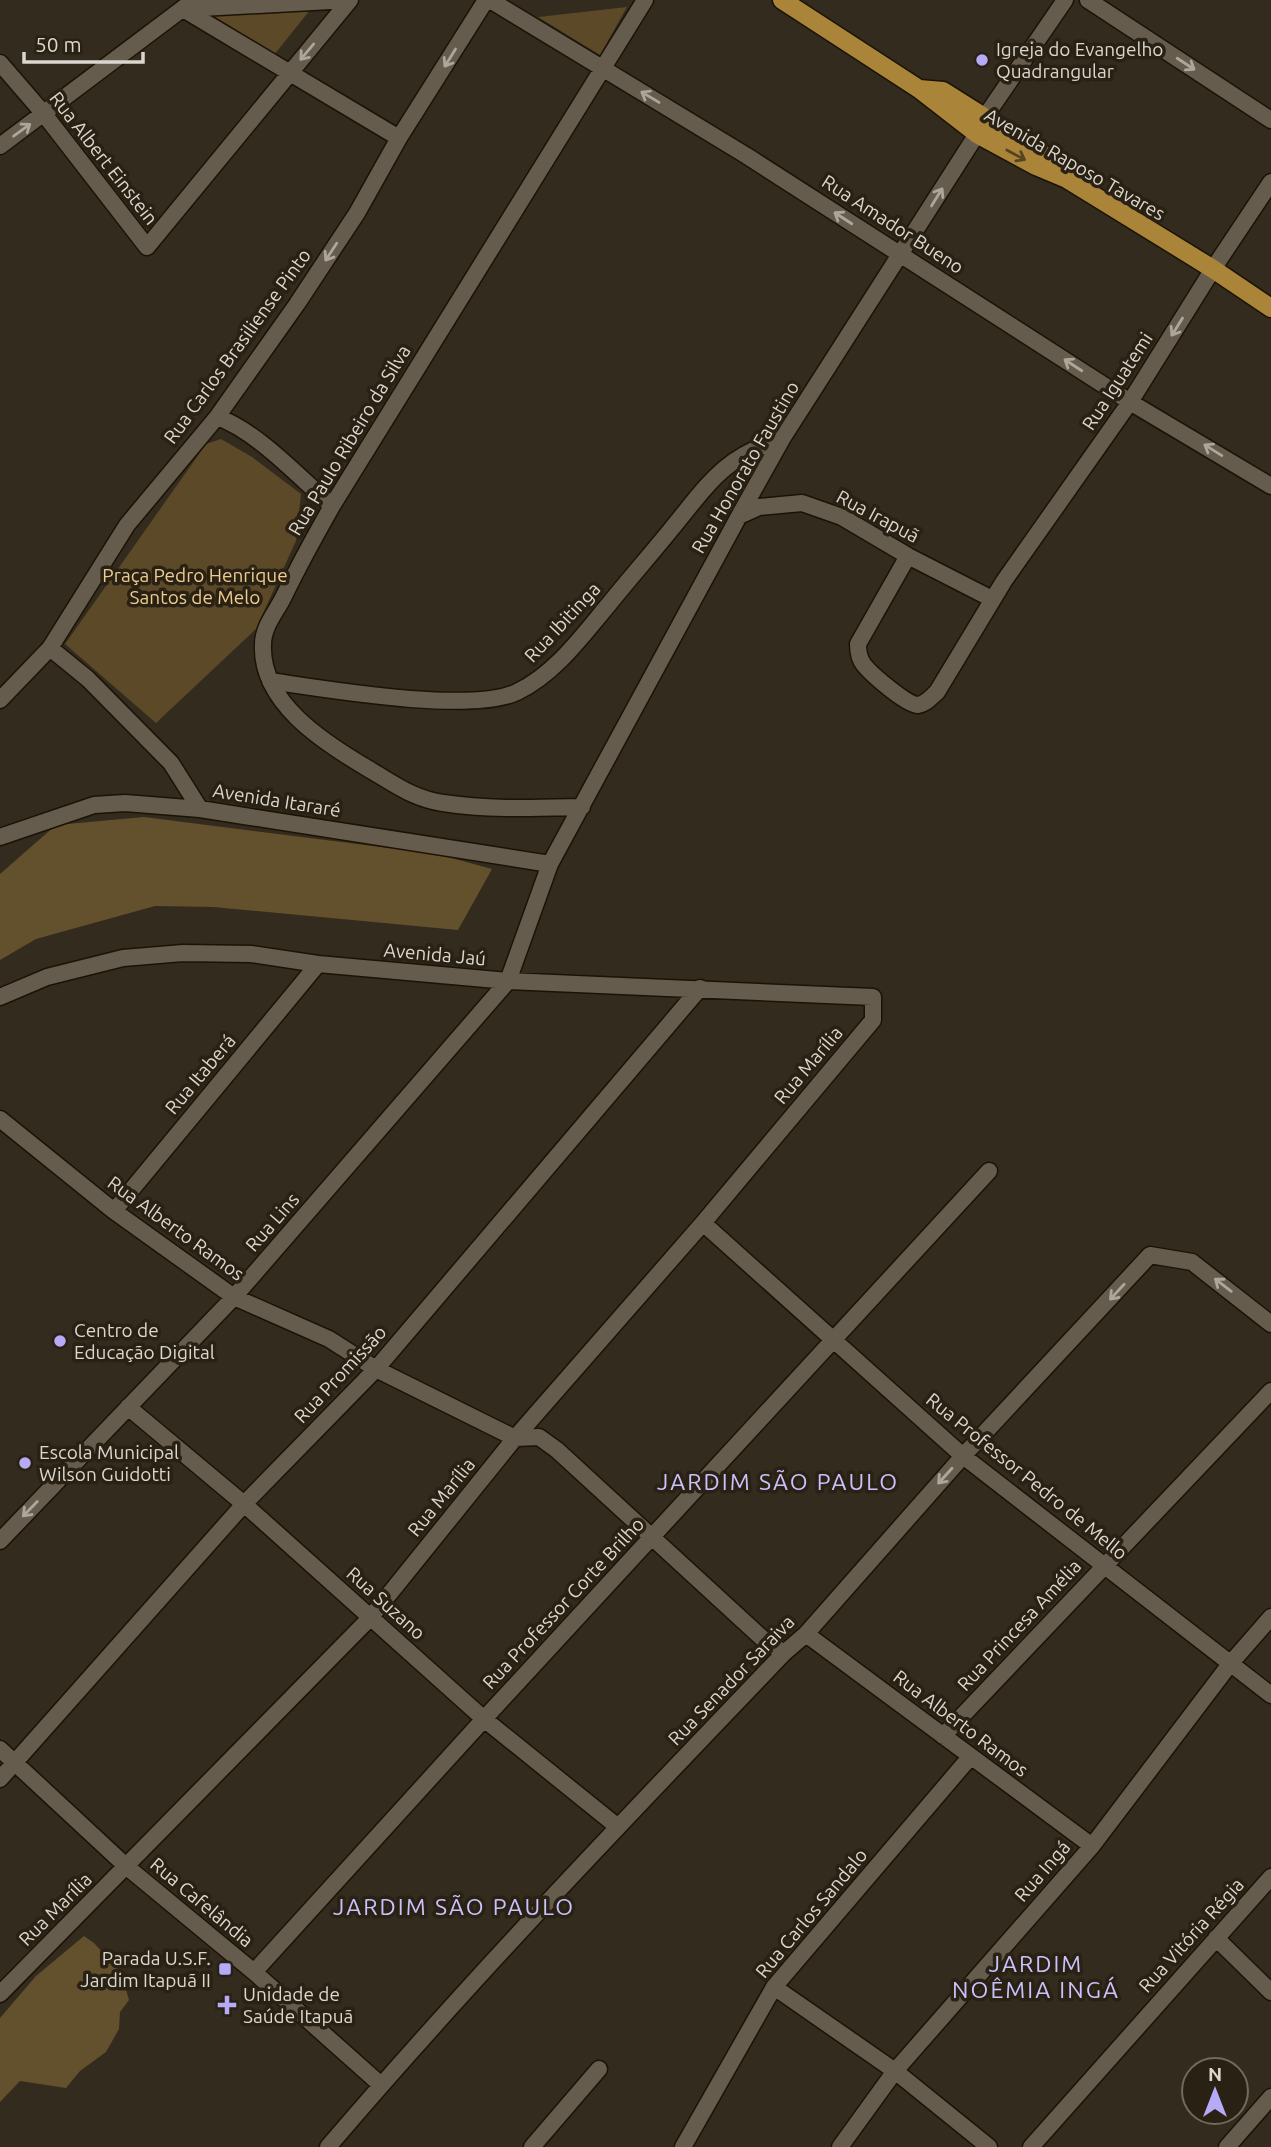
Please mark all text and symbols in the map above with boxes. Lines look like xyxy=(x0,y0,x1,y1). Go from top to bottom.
scale bar xyxy=(24,21,144,65)
text: 50 m xyxy=(35,32,82,56)
place label: Igreja do Evangelho Quadrangular xyxy=(996,38,1163,82)
one-way arrow xyxy=(299,43,314,61)
one-way arrow xyxy=(442,48,456,68)
marker: Igreja do Evangelho Quadrangular xyxy=(974,52,990,68)
one-way arrow xyxy=(1176,57,1195,71)
street label: Rua Albert Einstein xyxy=(45,87,163,229)
one-way arrow xyxy=(641,90,661,104)
street label: Avenida Raposo Tavares xyxy=(981,103,1169,225)
one-way arrow xyxy=(12,123,31,138)
one-way arrow xyxy=(1005,148,1025,162)
street label: Rua Amador Bueno xyxy=(818,170,968,278)
one-way arrow xyxy=(930,187,944,207)
one-way arrow xyxy=(834,210,854,224)
one-way arrow xyxy=(324,242,338,261)
street label: Rua Carlos Brasiliense Pinto xyxy=(159,244,315,448)
one-way arrow xyxy=(1169,317,1183,337)
street label: Rua Iguatemi xyxy=(1077,328,1157,434)
street label: Rua Paulo Ribeiro da Silva xyxy=(283,341,415,539)
one-way arrow xyxy=(1063,358,1083,372)
street label: Rua Honorato Faustino xyxy=(687,377,803,557)
one-way arrow xyxy=(1203,443,1223,457)
street label: Rua Irapuã xyxy=(833,485,923,547)
park label: Praça Pedro Henrique Santos de Melo xyxy=(102,564,288,608)
street label: Rua Ibitinga xyxy=(520,578,604,666)
street label: Avenida Itararé xyxy=(211,779,343,821)
street label: Avenida Jaú xyxy=(383,939,487,969)
street label: Rua Marília xyxy=(769,1022,847,1108)
street label: Rua Itaberá xyxy=(160,1030,240,1118)
street label: Rua Alberto Ramos xyxy=(104,1171,248,1285)
street label: Rua Lins xyxy=(241,1188,303,1256)
one-way arrow xyxy=(1214,1277,1233,1292)
one-way arrow xyxy=(1108,1283,1125,1300)
place label: Centro de Educação Digital xyxy=(74,1319,215,1363)
street label: Rua Promissão xyxy=(289,1321,391,1427)
marker: Centro de Educação Digital xyxy=(52,1333,68,1349)
street label: Rua Professor Pedro de Mello xyxy=(922,1388,1132,1564)
place label: Escola Municipal Wilson Guidotti xyxy=(39,1441,179,1485)
street label: Rua Marília xyxy=(403,1453,479,1541)
marker: Escola Municipal Wilson Guidotti xyxy=(17,1455,33,1471)
one-way arrow xyxy=(937,1467,953,1485)
district label: JARDIM SÃO PAULO xyxy=(657,1469,899,1494)
one-way arrow xyxy=(22,1500,39,1517)
street label: Rua Professor Corte Brilho xyxy=(478,1513,648,1693)
street label: Rua Princesa Amélia xyxy=(953,1555,1085,1695)
street label: Rua Suzano xyxy=(342,1562,430,1644)
street label: Rua Senador Saraiva xyxy=(663,1611,799,1749)
street label: Rua Alberto Ramos xyxy=(889,1665,1033,1781)
street label: Rua Ingá xyxy=(1010,1836,1074,1906)
street label: Rua Carlos Sandalo xyxy=(751,1844,871,1982)
street label: Rua Cafelândia xyxy=(146,1853,258,1951)
street label: Rua Marília xyxy=(14,1868,96,1950)
street label: Rua Vitória Régia xyxy=(1134,1873,1248,1997)
district label: JARDIM SÃO PAULO xyxy=(333,1894,575,1919)
place label: Parada U.S.F. Jardim Itapuã II xyxy=(80,1947,211,1991)
district label: JARDIM NOÊMIA INGÁ xyxy=(952,1951,1120,2002)
marker: Parada U.S.F. Jardim Itapuã II xyxy=(217,1961,233,1977)
place label: Unidade de Saúde Itapuã xyxy=(243,1983,353,2027)
marker: Unidade de Saúde Itapuã xyxy=(217,1995,237,2015)
north arrow xyxy=(1180,2056,1250,2126)
text: N xyxy=(1208,2063,1222,2085)

